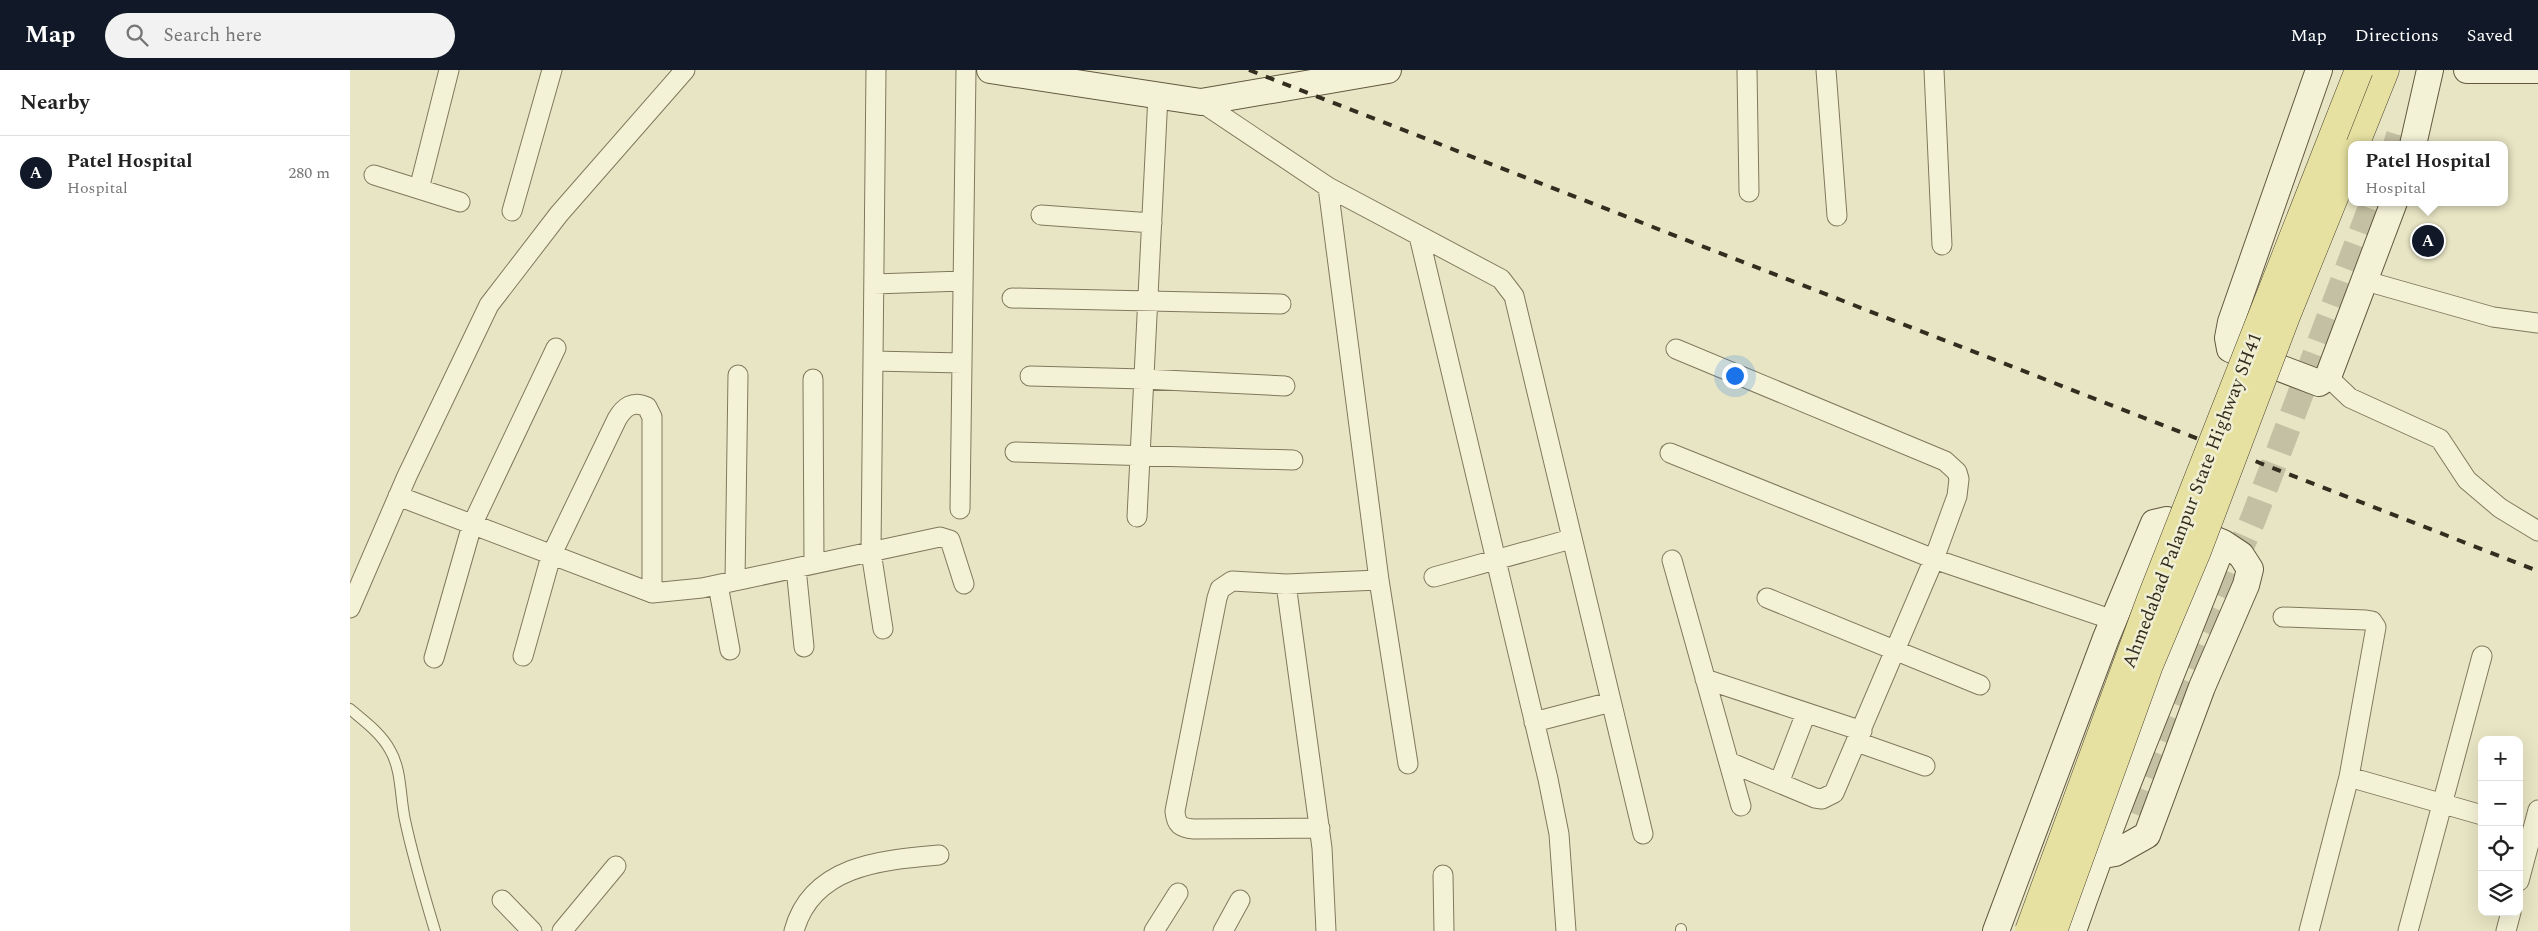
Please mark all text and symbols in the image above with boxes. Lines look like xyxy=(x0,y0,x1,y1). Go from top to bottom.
search box xyxy=(105,13,455,58)
text: Map xyxy=(25,17,75,53)
icon: search xyxy=(123,21,151,49)
text: Search here xyxy=(163,21,262,50)
text: Map xyxy=(2291,22,2327,49)
text: Directions xyxy=(2355,22,2439,49)
text: Saved xyxy=(2467,22,2513,49)
text: Nearby xyxy=(20,87,90,119)
popup xyxy=(2348,141,2508,206)
text: Patel Hospital xyxy=(67,147,192,176)
text: Patel Hospital xyxy=(2365,147,2491,176)
text: A xyxy=(30,161,42,185)
text: 280 m xyxy=(288,161,330,185)
text: Hospital xyxy=(67,176,128,200)
text: Hospital xyxy=(2365,176,2426,200)
pin: A xyxy=(2412,222,2444,260)
street label: Ahmedabad Palanpur State Highway SH41 xyxy=(2115,328,2270,673)
your location xyxy=(1722,363,1748,389)
map controls xyxy=(2478,736,2523,916)
button: + xyxy=(2478,736,2523,781)
button: − xyxy=(2478,781,2523,826)
button: locate xyxy=(2478,826,2523,871)
button: layers xyxy=(2478,871,2523,916)

